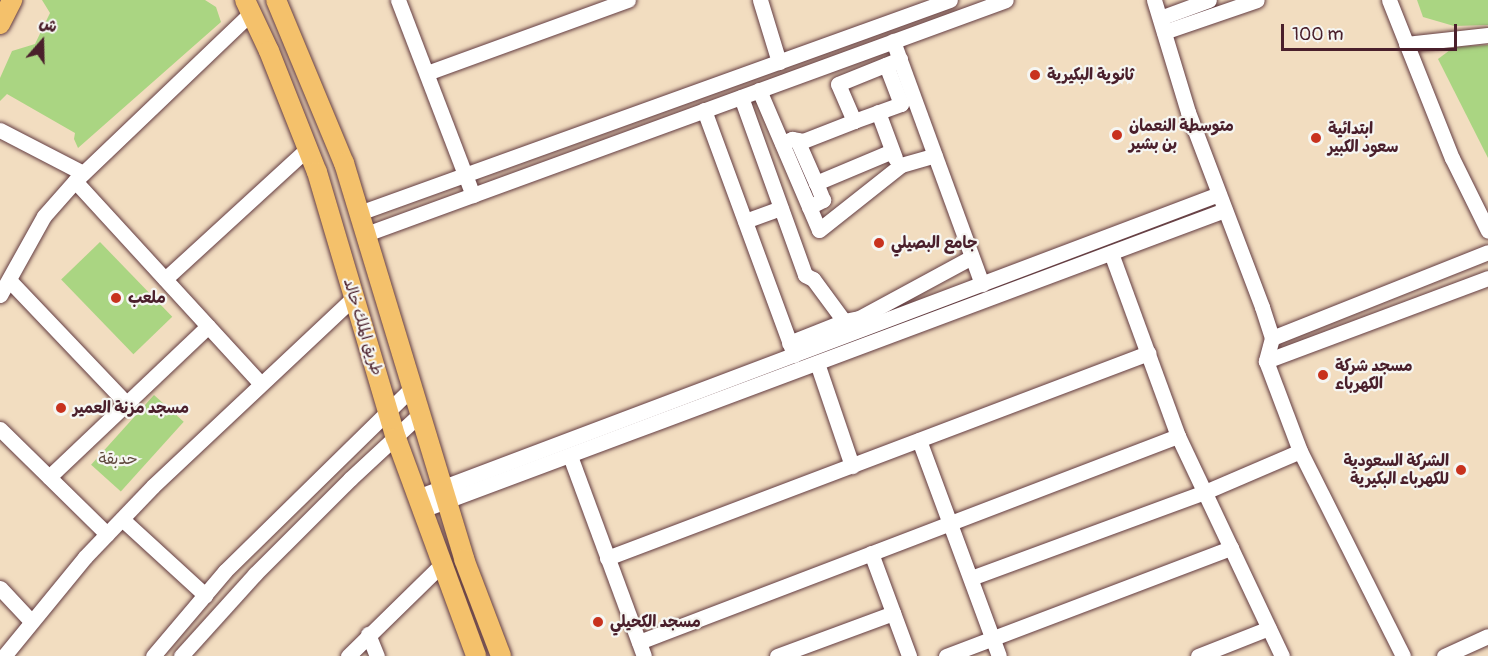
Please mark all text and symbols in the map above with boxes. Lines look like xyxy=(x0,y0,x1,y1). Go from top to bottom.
north arrow xyxy=(12,12,72,72)
scale bar xyxy=(1284,12,1460,50)
text: ش xyxy=(36,13,60,37)
text: 100 m xyxy=(1292,23,1344,46)
place label: ثانوية البكيرية xyxy=(1047,65,1134,85)
marker: ثانوية البكيرية xyxy=(1028,68,1042,82)
place label: متوسطة النعمان بن بشير xyxy=(1129,116,1234,154)
place label: ابتدائية سعود الكبير xyxy=(1328,119,1398,157)
marker: متوسطة النعمان بن بشير xyxy=(1110,128,1124,142)
marker: ابتدائية سعود الكبير xyxy=(1309,131,1323,145)
place label: جامع البصيلي xyxy=(891,233,978,253)
marker: جامع البصيلي xyxy=(872,236,886,250)
street label: طريق الملك خالد xyxy=(339,276,387,378)
place label: ملعب xyxy=(128,288,166,308)
marker: ملعب xyxy=(109,291,123,305)
place label: مسجد شركة الكهرباء xyxy=(1335,356,1413,394)
marker: مسجد شركة الكهرباء xyxy=(1316,368,1330,382)
place label: مسجد مزنة العمير xyxy=(73,398,189,418)
marker: مسجد مزنة العمير xyxy=(54,401,68,415)
park label: حدبقة xyxy=(98,449,138,469)
place label: الشركة السعودية للكهرباء البكيرية xyxy=(1343,451,1449,489)
marker: الشركة السعودية للكهرباء البكيرية xyxy=(1454,463,1468,477)
place label: مسجد الكحيلي xyxy=(610,612,701,632)
marker: مسجد الكحيلي xyxy=(591,615,605,629)

